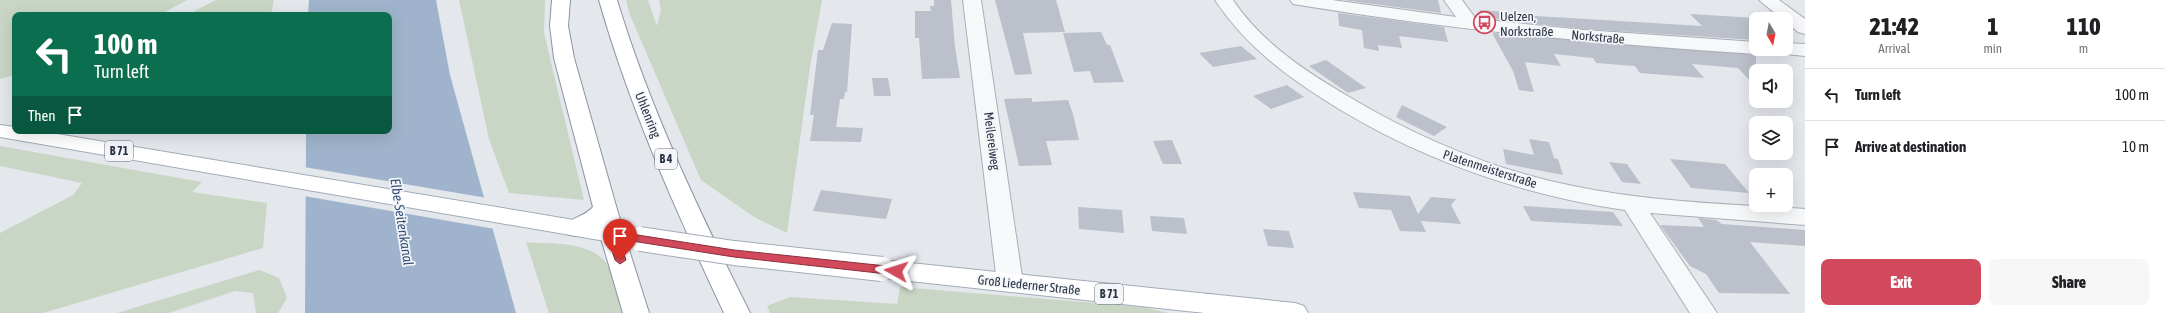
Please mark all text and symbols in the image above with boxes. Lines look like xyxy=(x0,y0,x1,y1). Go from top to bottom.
place label: Uelzen, Norkstraße xyxy=(1500,9,1553,39)
bus stop icon: Uelzen, Norkstraße xyxy=(1472,10,1498,36)
north arrow xyxy=(1749,12,1793,56)
map controls xyxy=(1749,12,1793,212)
text: 21:42 xyxy=(1870,13,1919,40)
text: 1 xyxy=(1987,13,1998,40)
text: 110 xyxy=(2067,13,2100,40)
street label: Norkstraße xyxy=(1571,27,1625,47)
icon: left xyxy=(28,28,80,80)
text: 100 m xyxy=(94,28,157,60)
text: Arrival xyxy=(1878,41,1910,56)
text: min xyxy=(1983,41,2002,56)
text: m xyxy=(2079,41,2088,56)
text: Turn left xyxy=(94,61,149,82)
button: sound xyxy=(1749,64,1793,108)
icon: left xyxy=(1821,84,1843,106)
text: Turn left xyxy=(1855,86,1901,103)
text: 100 m xyxy=(2115,86,2149,103)
street label: Uhlenring xyxy=(632,90,664,141)
icon: arrive xyxy=(64,104,86,126)
text: Then xyxy=(28,107,56,124)
street label: Meilereiweg xyxy=(981,111,1003,171)
button: layers xyxy=(1749,116,1793,160)
icon: arrive xyxy=(1821,136,1843,158)
text: Arrive at destination xyxy=(1855,138,1966,155)
text: 10 m xyxy=(2122,138,2149,155)
road number: B 71 xyxy=(105,141,133,161)
street label: Platenmeisterstraße xyxy=(1441,147,1539,191)
road number: B 4 xyxy=(655,149,677,169)
button: + xyxy=(1749,168,1793,212)
water label: Elbe-Seitenkanal xyxy=(387,177,417,267)
pin xyxy=(603,219,637,260)
icon: arrive xyxy=(609,225,631,247)
position arrow xyxy=(875,250,917,292)
button: Exit xyxy=(1821,259,1981,305)
button: Share xyxy=(1989,259,2149,305)
street label: Groß Liederner Straße xyxy=(977,272,1081,298)
road number: B 71 xyxy=(1095,284,1123,304)

